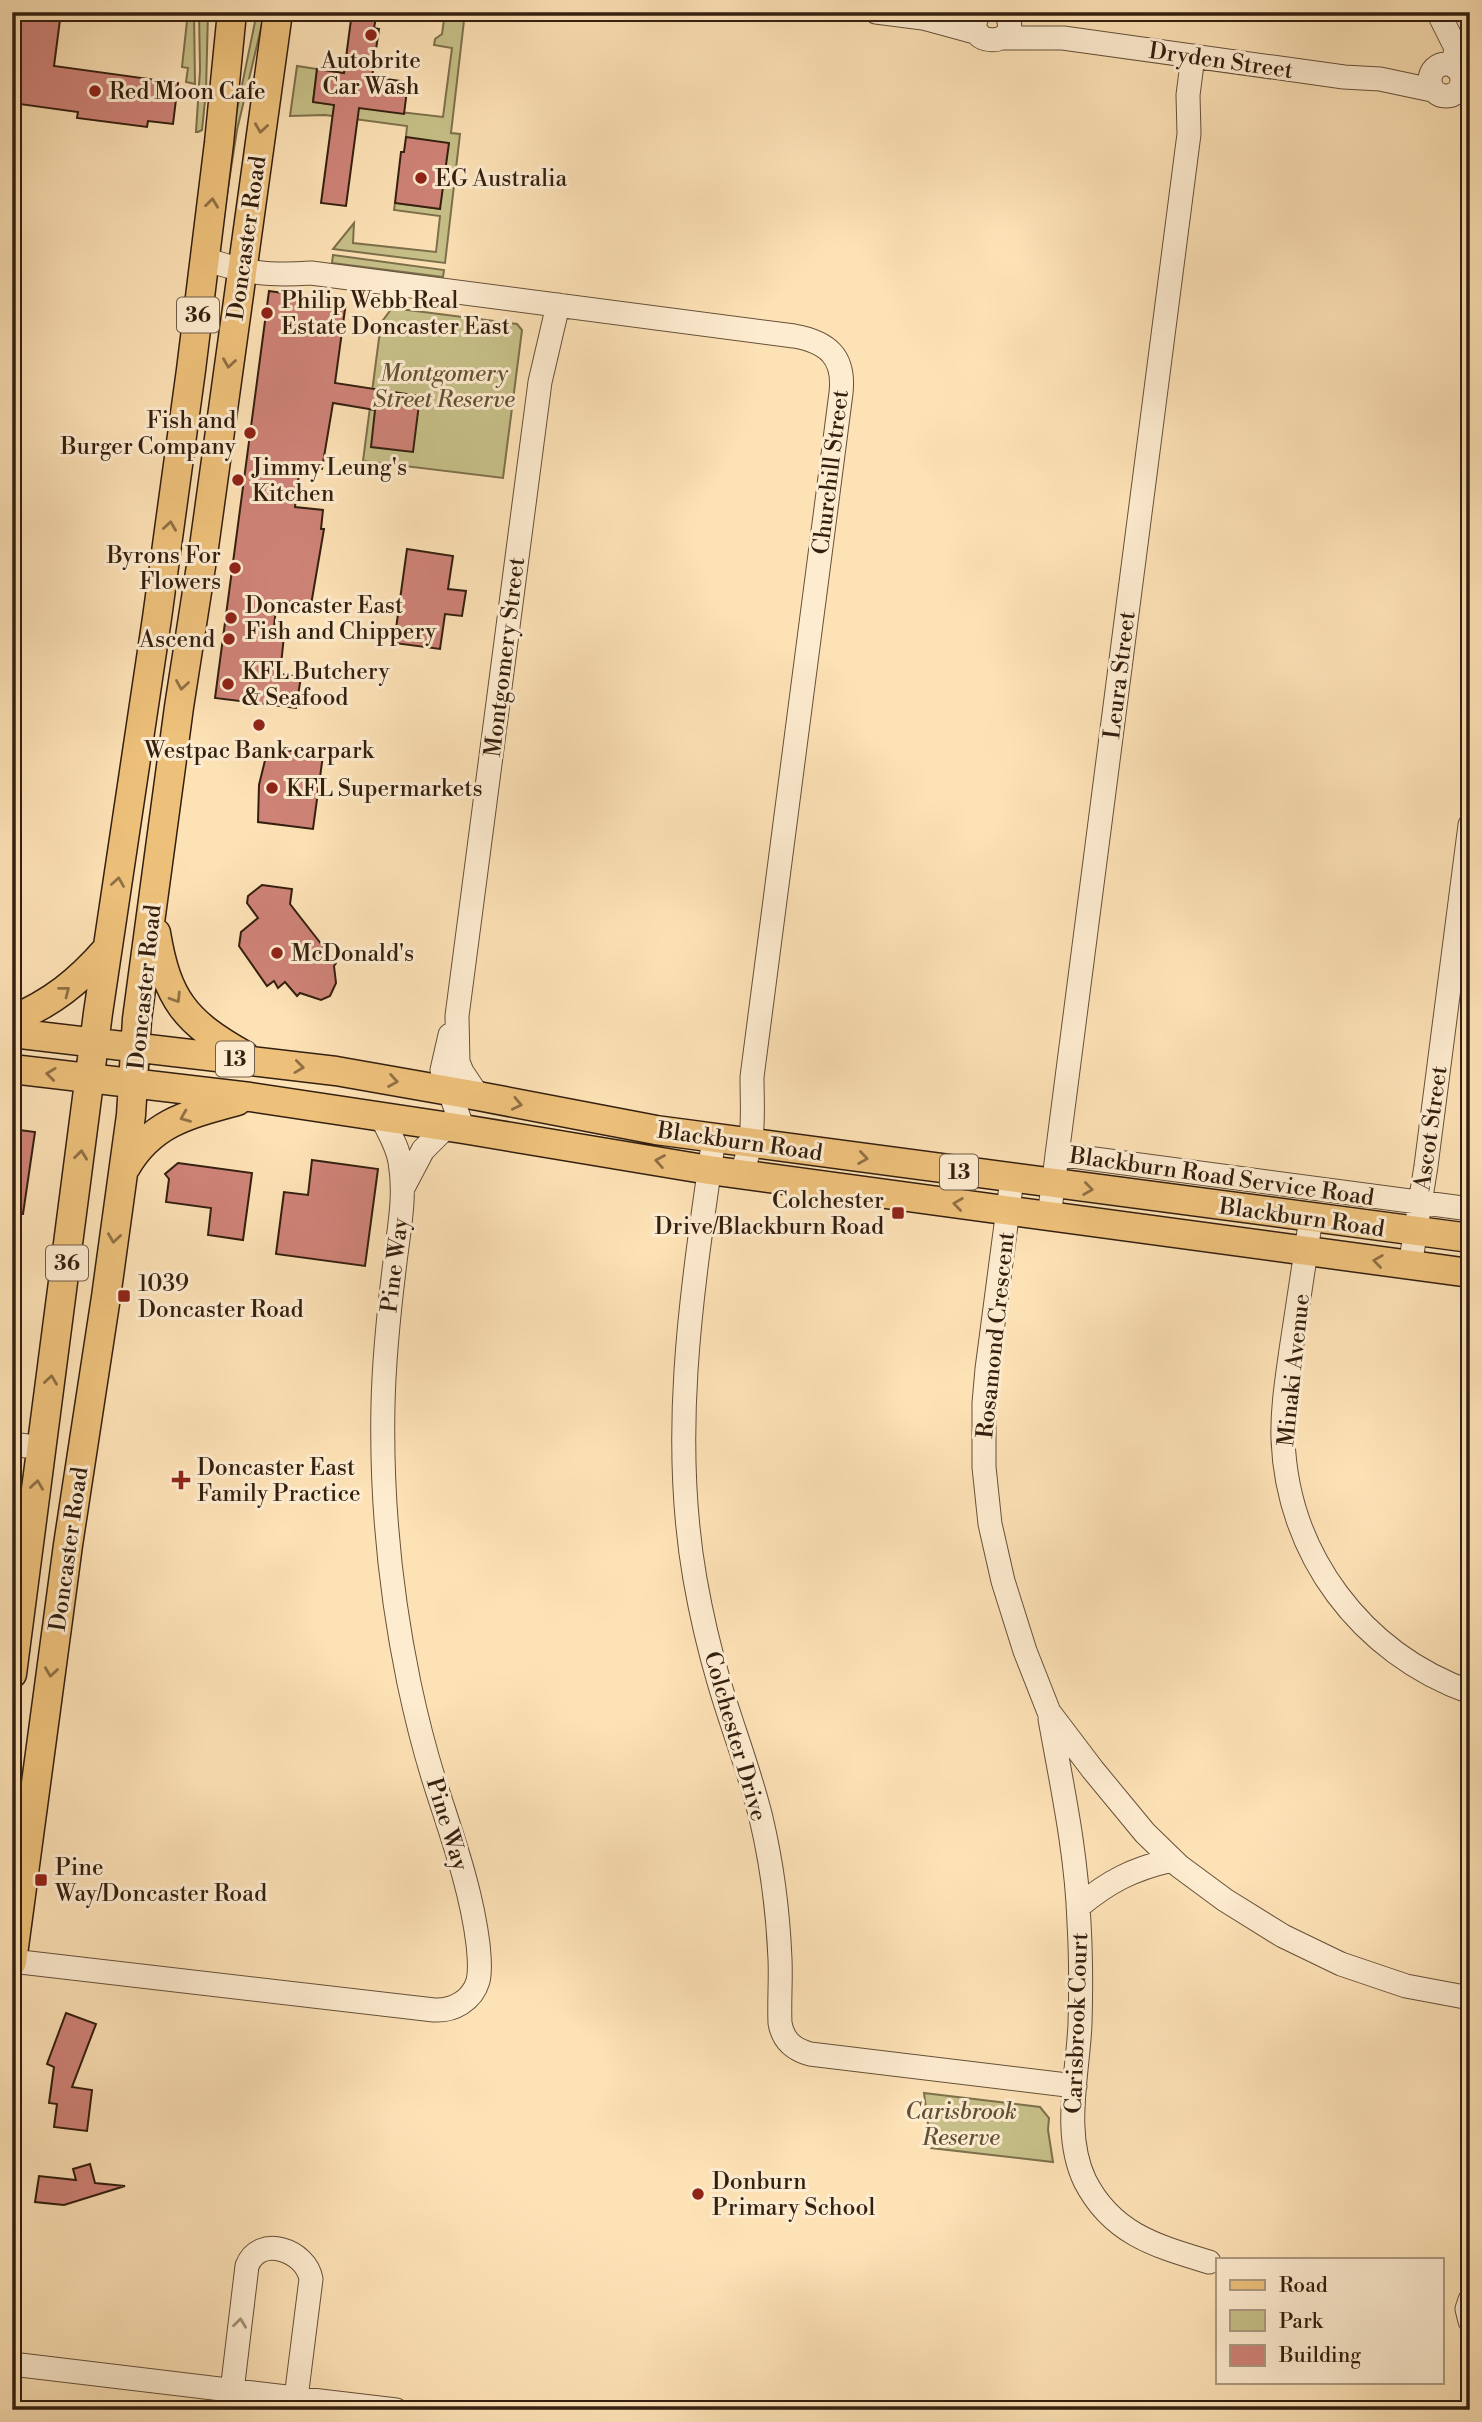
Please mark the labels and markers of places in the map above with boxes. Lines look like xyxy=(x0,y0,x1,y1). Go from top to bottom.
marker: Autobrite Car Wash xyxy=(363,27,379,43)
place label: Autobrite Car Wash xyxy=(320,47,421,101)
place label: Red Moon Cafe xyxy=(109,78,266,106)
marker: Red Moon Cafe xyxy=(87,83,103,99)
place label: EG Australia xyxy=(435,165,568,193)
marker: EG Australia xyxy=(413,170,429,186)
place label: Philip Webb Real Estate Doncaster East xyxy=(281,287,510,341)
marker: Philip Webb Real Estate Doncaster East xyxy=(259,305,275,321)
place label: Fish and Burger Company xyxy=(60,407,237,461)
marker: Fish and Burger Company xyxy=(242,425,258,441)
place label: Jimmy Leung's Kitchen xyxy=(251,454,407,508)
marker: Jimmy Leung's Kitchen xyxy=(230,472,246,488)
place label: Byrons For Flowers xyxy=(106,542,221,596)
marker: Byrons For Flowers xyxy=(227,560,243,576)
place label: Doncaster East Fish and Chippery xyxy=(245,592,437,646)
marker: Doncaster East Fish and Chippery xyxy=(223,610,239,626)
place label: Ascend xyxy=(138,626,215,654)
marker: Ascend xyxy=(221,631,237,647)
place label: KFL Butchery & Seafood xyxy=(242,658,391,712)
marker: KFL Butchery & Seafood xyxy=(220,676,236,692)
marker: Westpac Bank carpark xyxy=(251,717,267,733)
place label: Westpac Bank carpark xyxy=(143,737,375,765)
place label: KFL Supermarkets xyxy=(286,775,483,803)
marker: KFL Supermarkets xyxy=(264,780,280,796)
place label: McDonald's xyxy=(291,940,414,968)
marker: McDonald's xyxy=(269,945,285,961)
place label: Colchester Drive/Blackburn Road xyxy=(655,1187,884,1241)
marker: Colchester Drive/Blackburn Road xyxy=(890,1205,906,1221)
place label: 1039 Doncaster Road xyxy=(138,1270,304,1324)
marker: 1039 Doncaster Road xyxy=(116,1288,132,1304)
place label: Doncaster East Family Practice xyxy=(197,1454,361,1508)
marker: Doncaster East Family Practice xyxy=(171,1470,191,1490)
place label: Pine Way/Doncaster Road xyxy=(54,1854,267,1908)
marker: Pine Way/Doncaster Road xyxy=(33,1872,49,1888)
place label: Donburn Primary School xyxy=(712,2168,875,2222)
marker: Donburn Primary School xyxy=(690,2186,706,2202)

